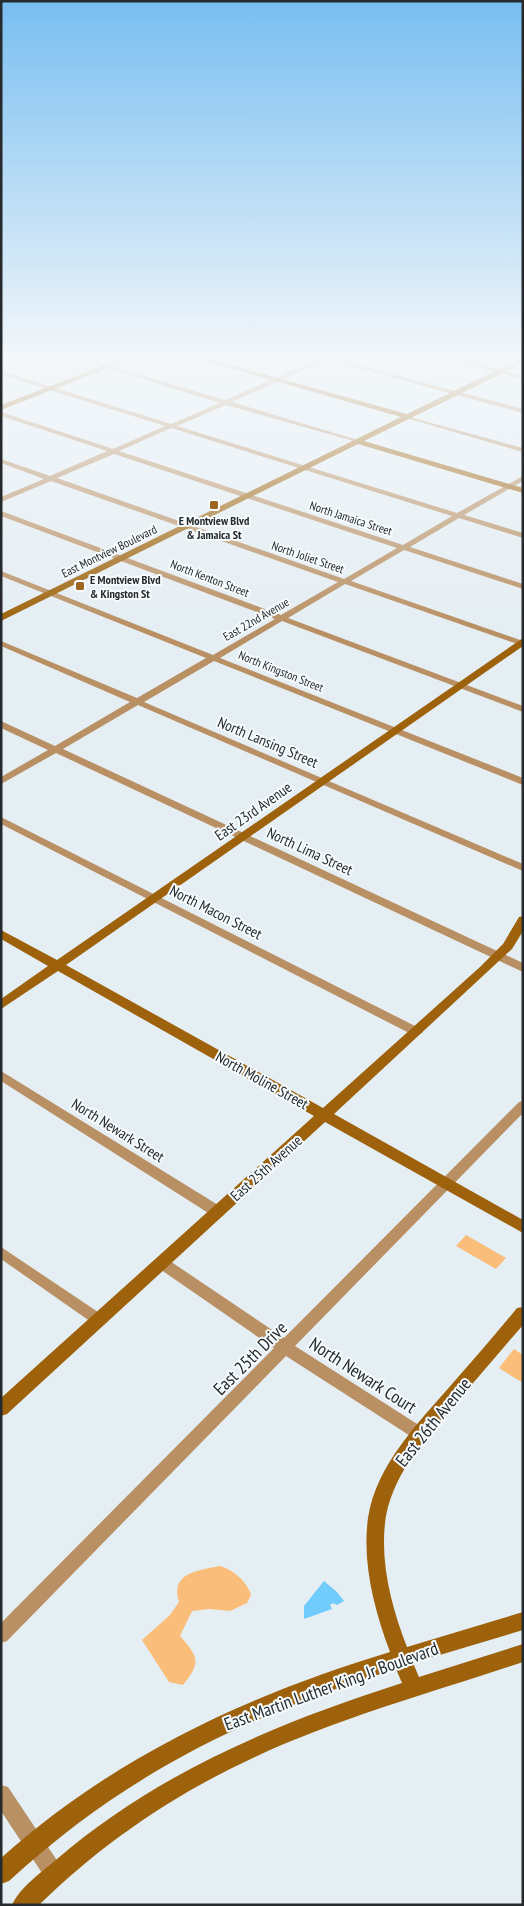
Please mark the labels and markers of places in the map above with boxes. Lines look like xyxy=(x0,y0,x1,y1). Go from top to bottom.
marker: E Montview Blvd & Jamaica St xyxy=(208,499,220,511)
place label: E Montview Blvd & Jamaica St xyxy=(179,513,249,542)
place label: E Montview Blvd & Kingston St xyxy=(90,572,160,601)
marker: E Montview Blvd & Kingston St xyxy=(74,580,86,592)

